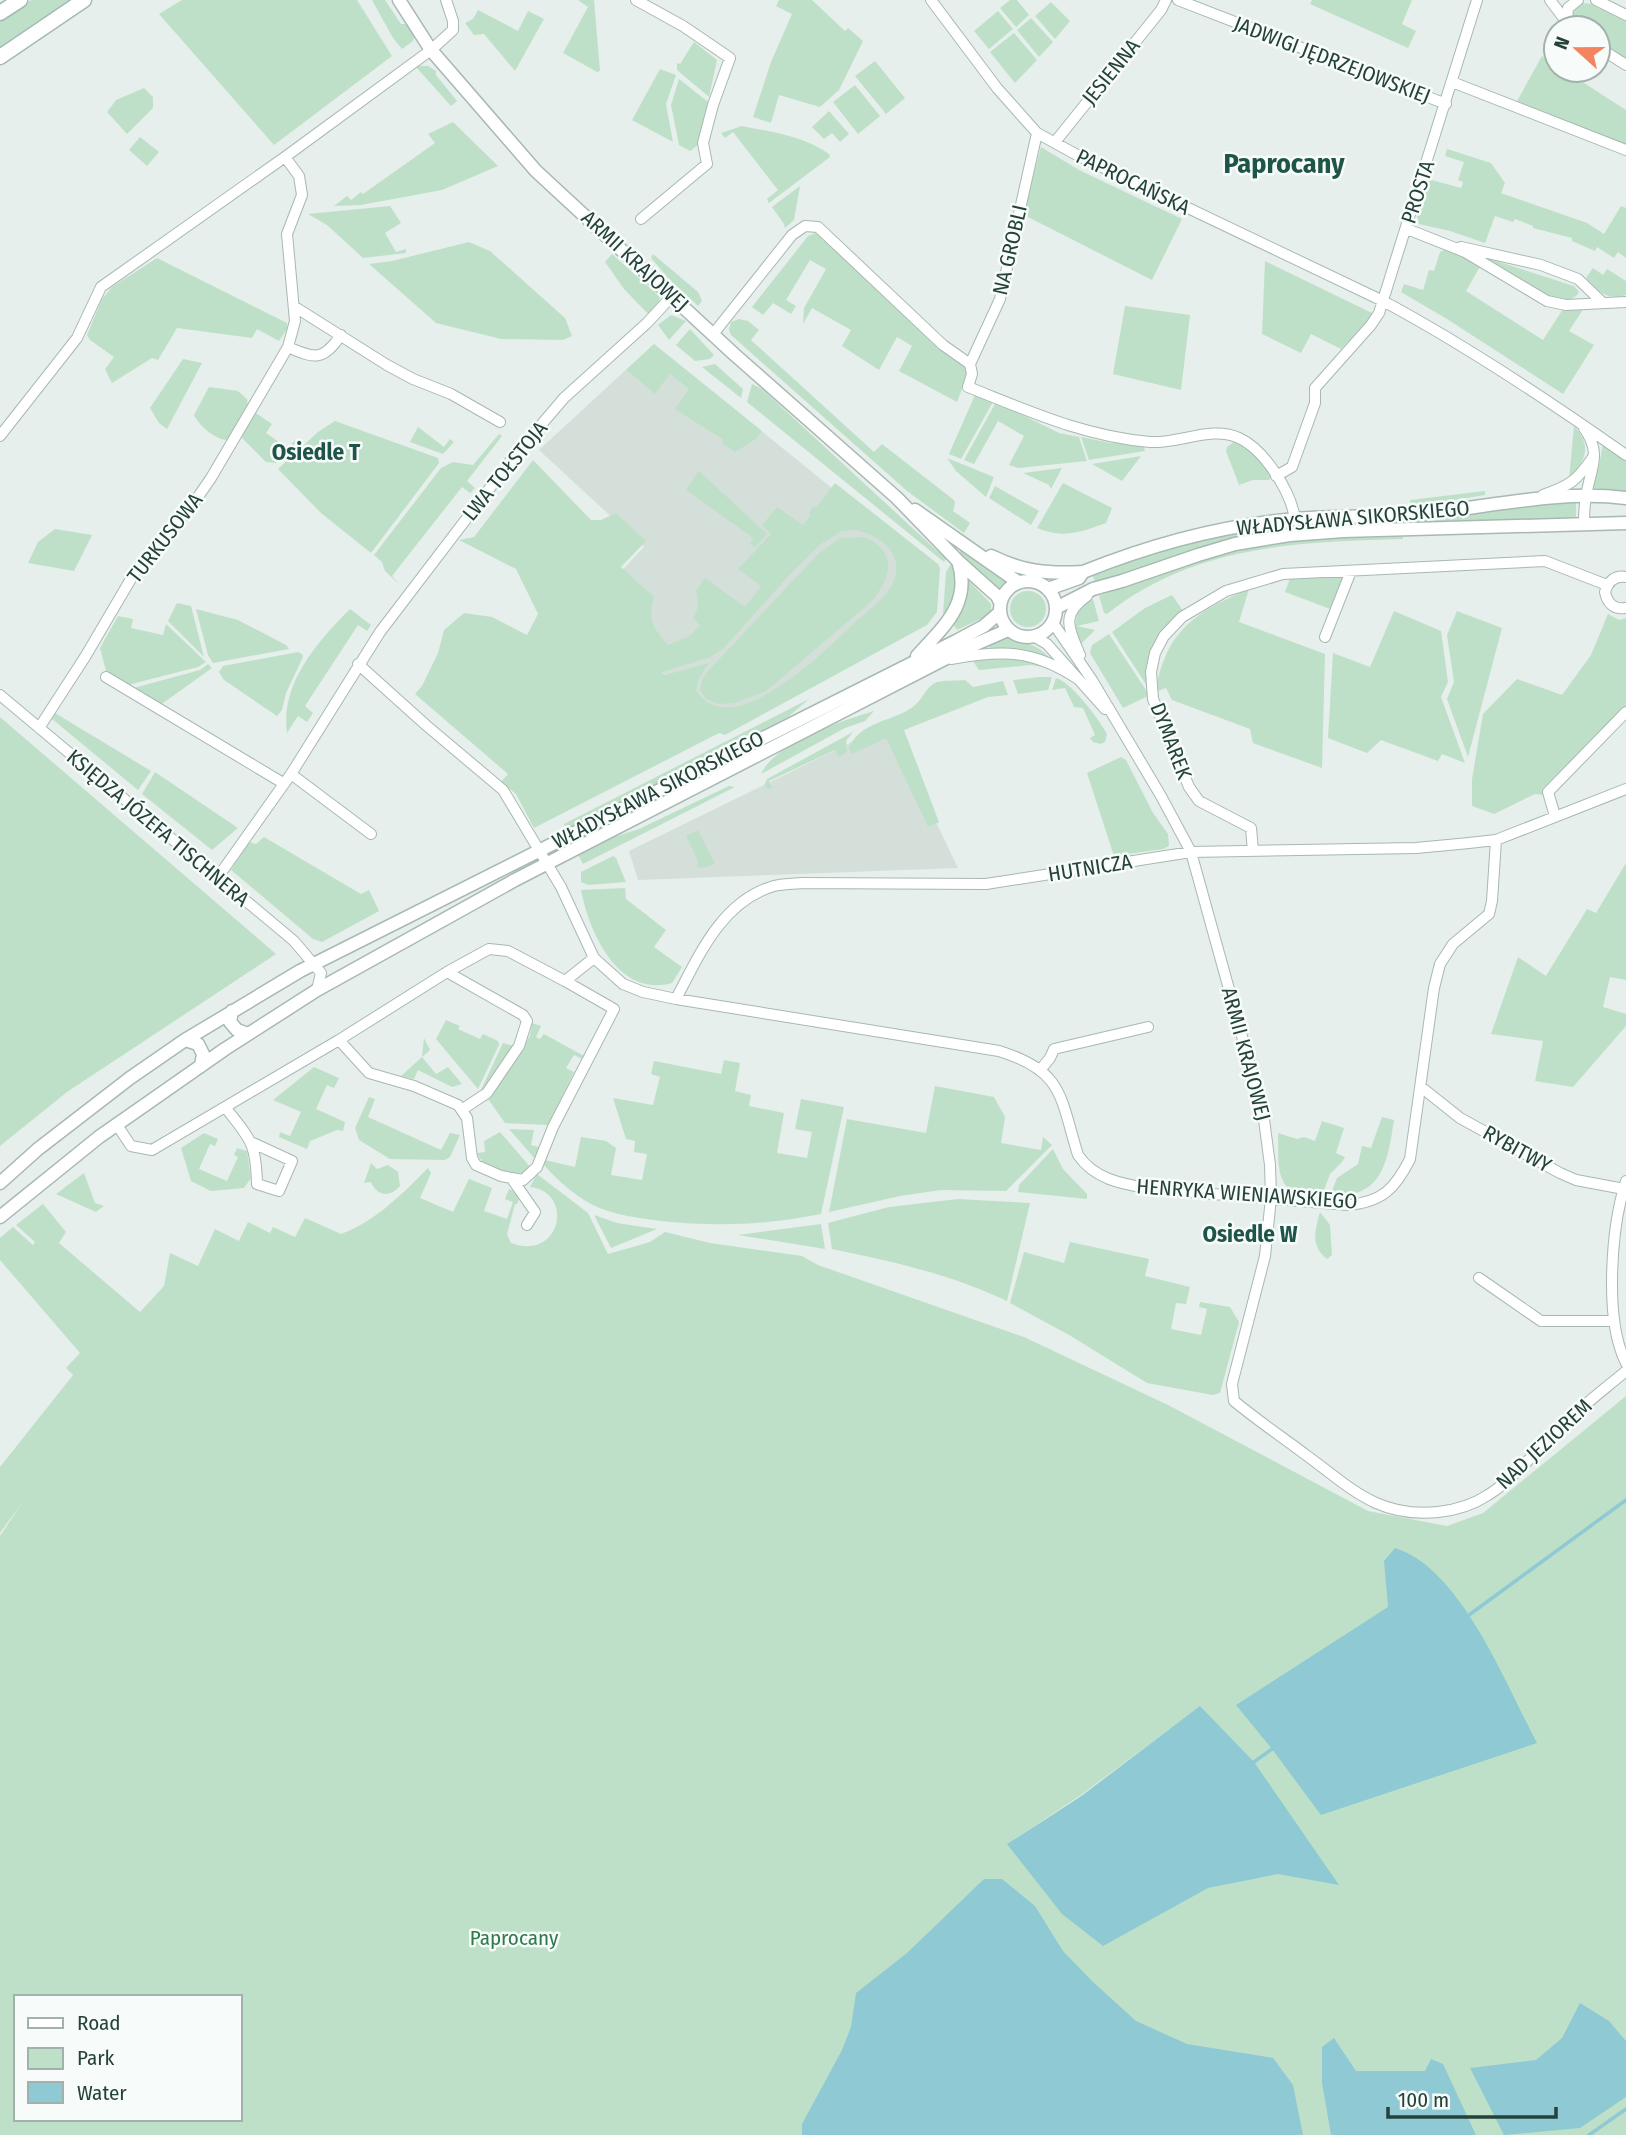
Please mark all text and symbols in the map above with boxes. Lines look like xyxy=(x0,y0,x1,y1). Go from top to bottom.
street label: JADWIGI JĘDRZEJOWSKIEJ xyxy=(1230,11,1434,109)
north arrow xyxy=(1542,14,1612,84)
street label: JESIENNA xyxy=(1076,34,1146,110)
text: N xyxy=(1549,34,1574,53)
street label: PAPROCAŃSKA xyxy=(1072,143,1194,221)
district label: Paprocany xyxy=(1223,147,1345,180)
street label: PROSTA xyxy=(1396,157,1440,227)
street label: NA GROBLI xyxy=(987,202,1033,298)
street label: ARMII KRAJOWEJ xyxy=(576,205,694,317)
street label: LWA TOŁSTOJA xyxy=(457,416,553,526)
district label: Osiedle T xyxy=(272,438,361,466)
street label: TURKUSOWA xyxy=(122,488,208,588)
street label: WŁADYSŁAWA SIKORSKIEGO xyxy=(1235,495,1471,541)
street label: DYMAREK xyxy=(1145,699,1198,784)
street label: WŁADYSŁAWA SIKORSKIEGO xyxy=(548,725,768,855)
street label: KSIĘDZA JÓZEFA TISCHNERA xyxy=(61,744,255,912)
street label: HUTNICZA xyxy=(1046,849,1134,887)
street label: ARMII KRAJOWEJ xyxy=(1216,984,1276,1124)
street label: RYBITWY xyxy=(1478,1120,1556,1179)
street label: HENRYKA WIENIAWSKIEGO xyxy=(1136,1173,1358,1215)
district label: Osiedle W xyxy=(1202,1220,1298,1248)
street label: NAD JEZIOREM xyxy=(1491,1393,1597,1495)
park label: Paprocany xyxy=(470,1925,559,1951)
legend xyxy=(14,1995,242,2121)
text: Road xyxy=(77,2010,121,2036)
text: Park xyxy=(77,2045,115,2071)
scale bar xyxy=(1388,2076,1556,2120)
text: Water xyxy=(77,2080,127,2106)
text: 100 m xyxy=(1398,2087,1449,2113)

